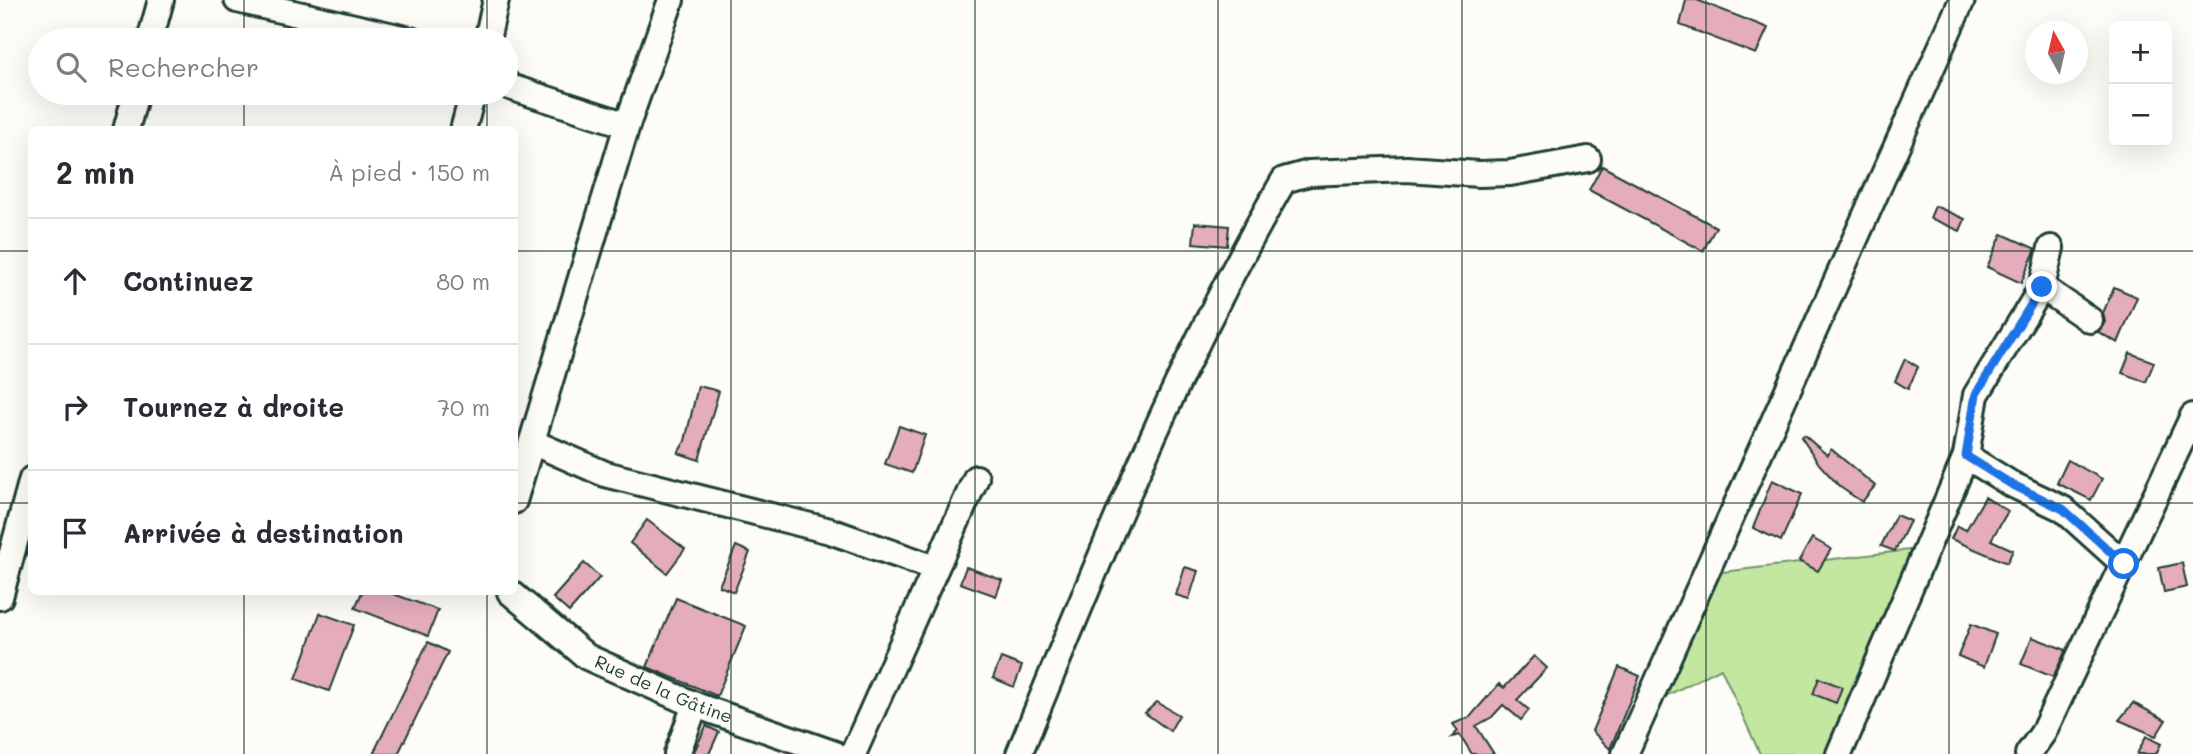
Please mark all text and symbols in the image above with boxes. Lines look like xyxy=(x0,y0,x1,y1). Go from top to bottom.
north arrow xyxy=(2025,21,2088,84)
map controls xyxy=(2109,21,2172,147)
button: + xyxy=(2109,21,2172,84)
search box xyxy=(28,28,518,105)
icon: search xyxy=(52,48,90,86)
text: Rechercher xyxy=(108,50,259,84)
button: − xyxy=(2109,84,2172,147)
text: 2 min xyxy=(56,152,135,192)
text: À pied · 150 m xyxy=(328,157,490,187)
icon: ahead xyxy=(56,262,94,300)
text: Continuez xyxy=(123,264,253,298)
text: 80 m xyxy=(436,266,490,296)
route end xyxy=(2026,271,2057,302)
icon: right xyxy=(56,388,94,426)
text: Tournez à droite xyxy=(123,390,344,424)
text: 70 m xyxy=(437,392,490,422)
icon: arrive xyxy=(56,514,94,552)
text: Arrivée à destination xyxy=(123,516,403,550)
route start xyxy=(2108,548,2139,579)
street label: Rue de la Gâtine xyxy=(591,649,736,728)

